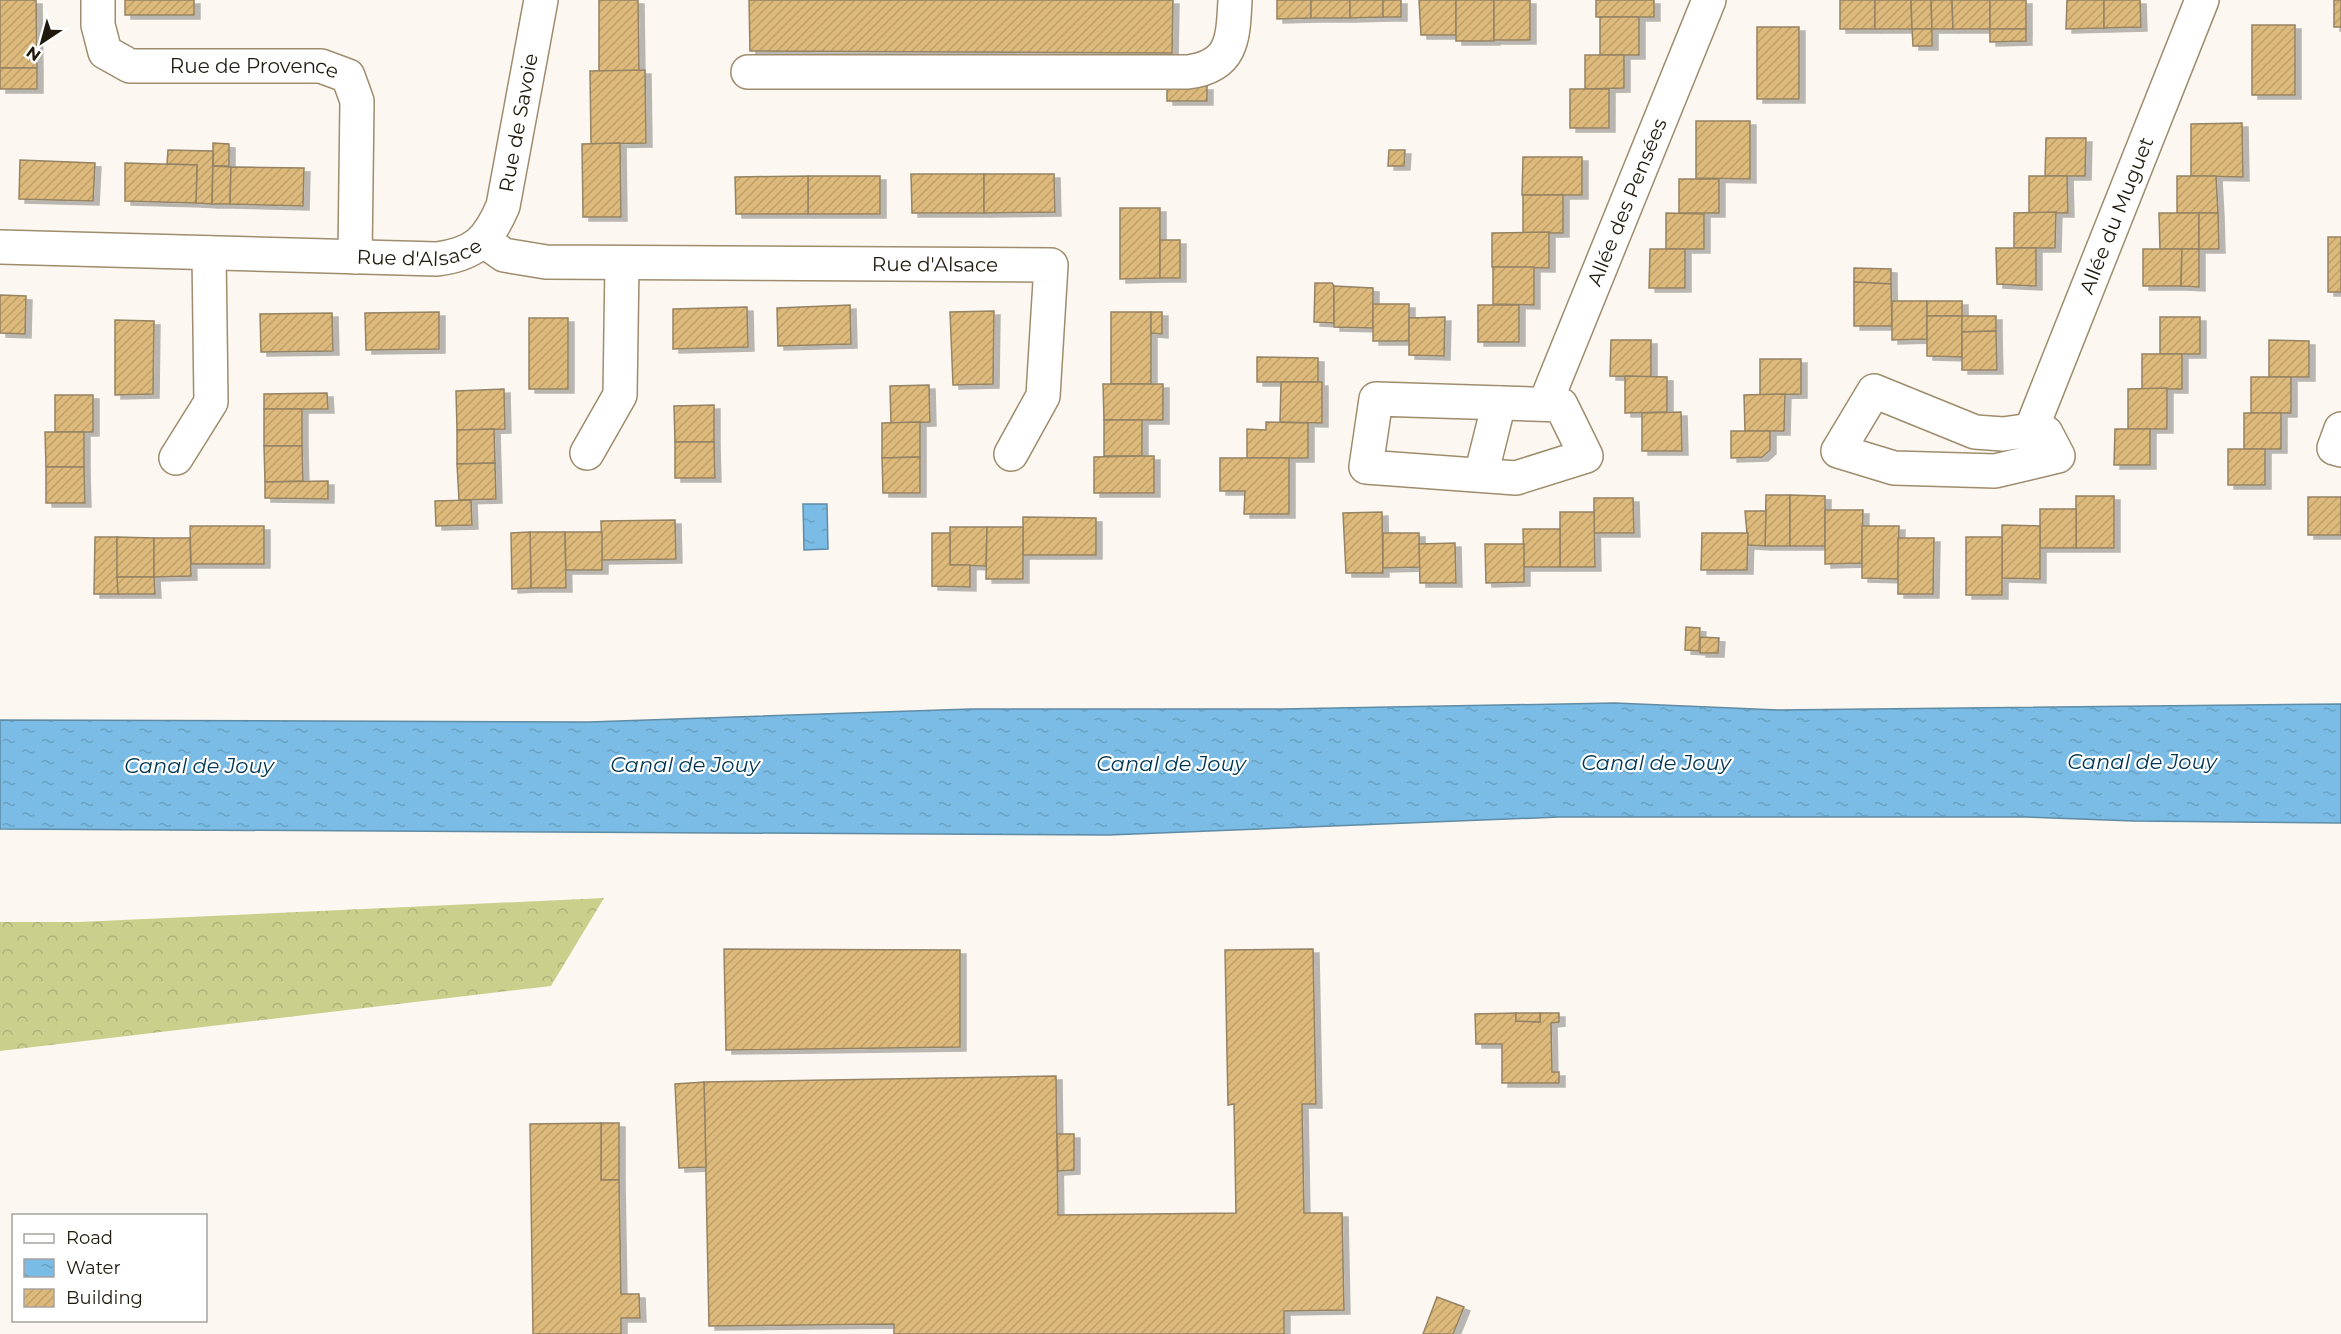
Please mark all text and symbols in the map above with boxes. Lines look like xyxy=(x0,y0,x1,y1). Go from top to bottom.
north arrow xyxy=(12,12,72,72)
text: N xyxy=(23,42,44,65)
street label: Rue de Savoie xyxy=(494,51,543,194)
street label: Rue de Provence xyxy=(170,53,342,84)
street label: Allée des Pensées xyxy=(1582,114,1672,289)
street label: Allée du Muguet xyxy=(2074,133,2158,297)
street label: Rue d'Alsace xyxy=(356,233,487,271)
street label: Rue d'Alsace xyxy=(872,252,998,277)
water label: Canal de Jouy xyxy=(2067,749,2218,774)
water label: Canal de Jouy xyxy=(1581,750,1732,775)
water label: Canal de Jouy xyxy=(1096,751,1247,776)
water label: Canal de Jouy xyxy=(610,752,761,777)
water label: Canal de Jouy xyxy=(124,753,275,778)
legend xyxy=(12,1214,207,1322)
text: Road xyxy=(66,1227,113,1249)
text: Water xyxy=(66,1257,121,1279)
text: Building xyxy=(66,1287,143,1309)

